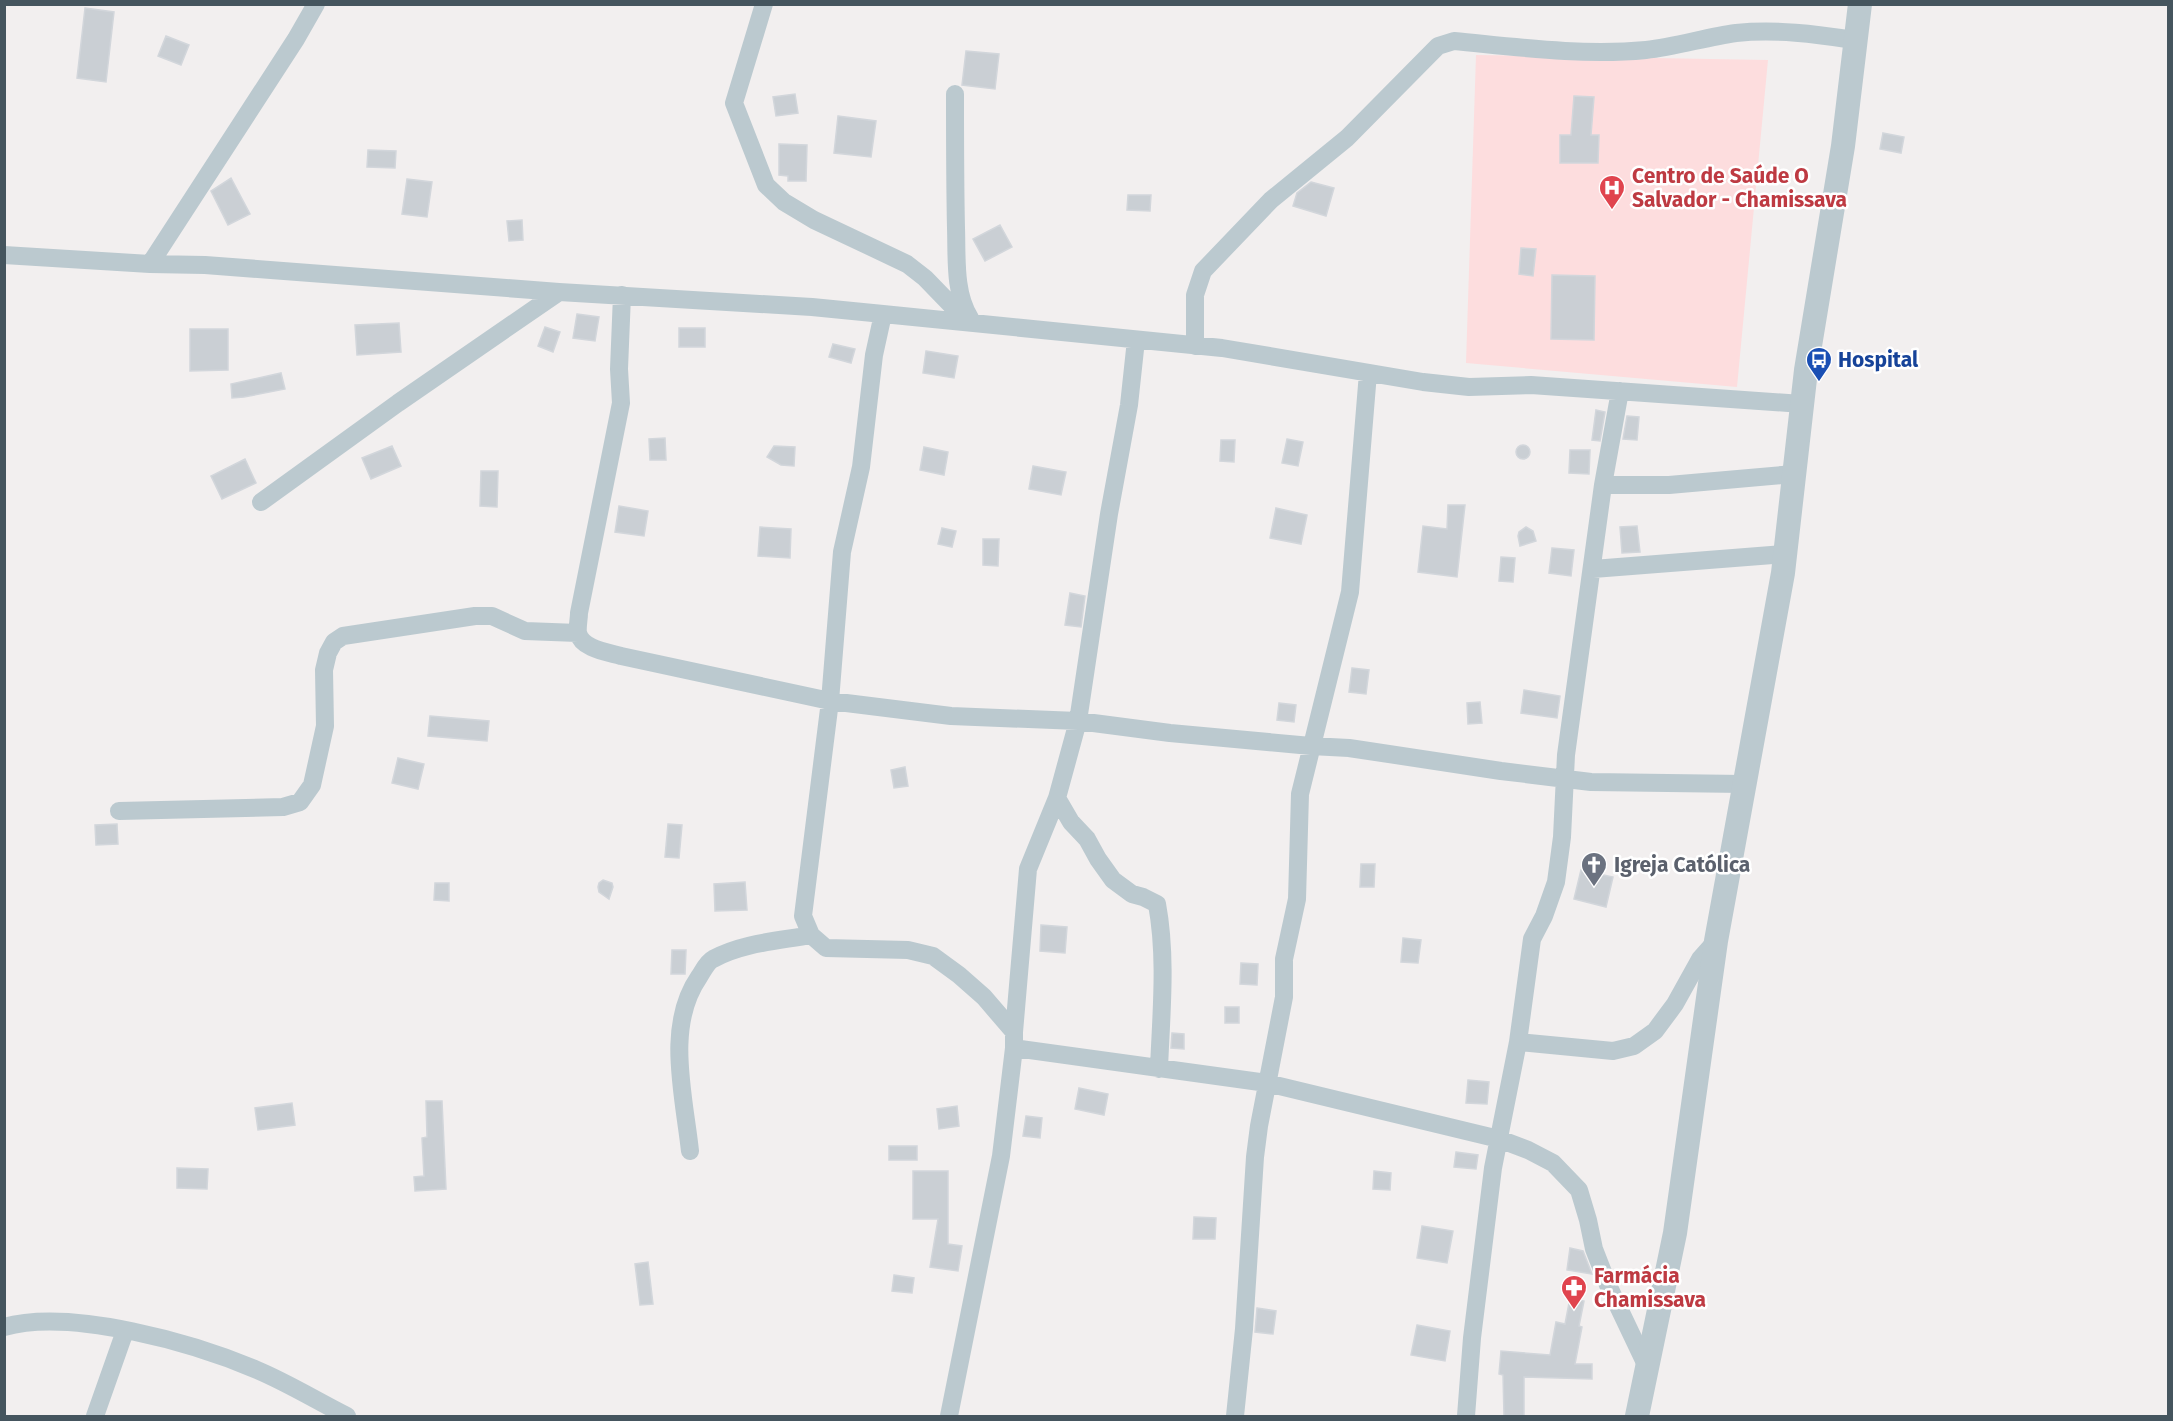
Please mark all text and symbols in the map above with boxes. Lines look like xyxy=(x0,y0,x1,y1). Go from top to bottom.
place label: Centro de Saúde O Salvador - Chamissava xyxy=(1632,163,1847,213)
hospital icon: Centro de Saúde O Salvador - Chamissava xyxy=(1597,173,1627,211)
bus stop icon: Hospital xyxy=(1804,345,1834,383)
place label: Hospital xyxy=(1838,347,1919,373)
church icon: Igreja Católica xyxy=(1579,850,1609,888)
place label: Igreja Católica xyxy=(1614,852,1750,878)
place label: Farmácia Chamissava xyxy=(1594,1263,1706,1313)
pharmacy icon: Farmácia Chamissava xyxy=(1559,1273,1589,1311)

